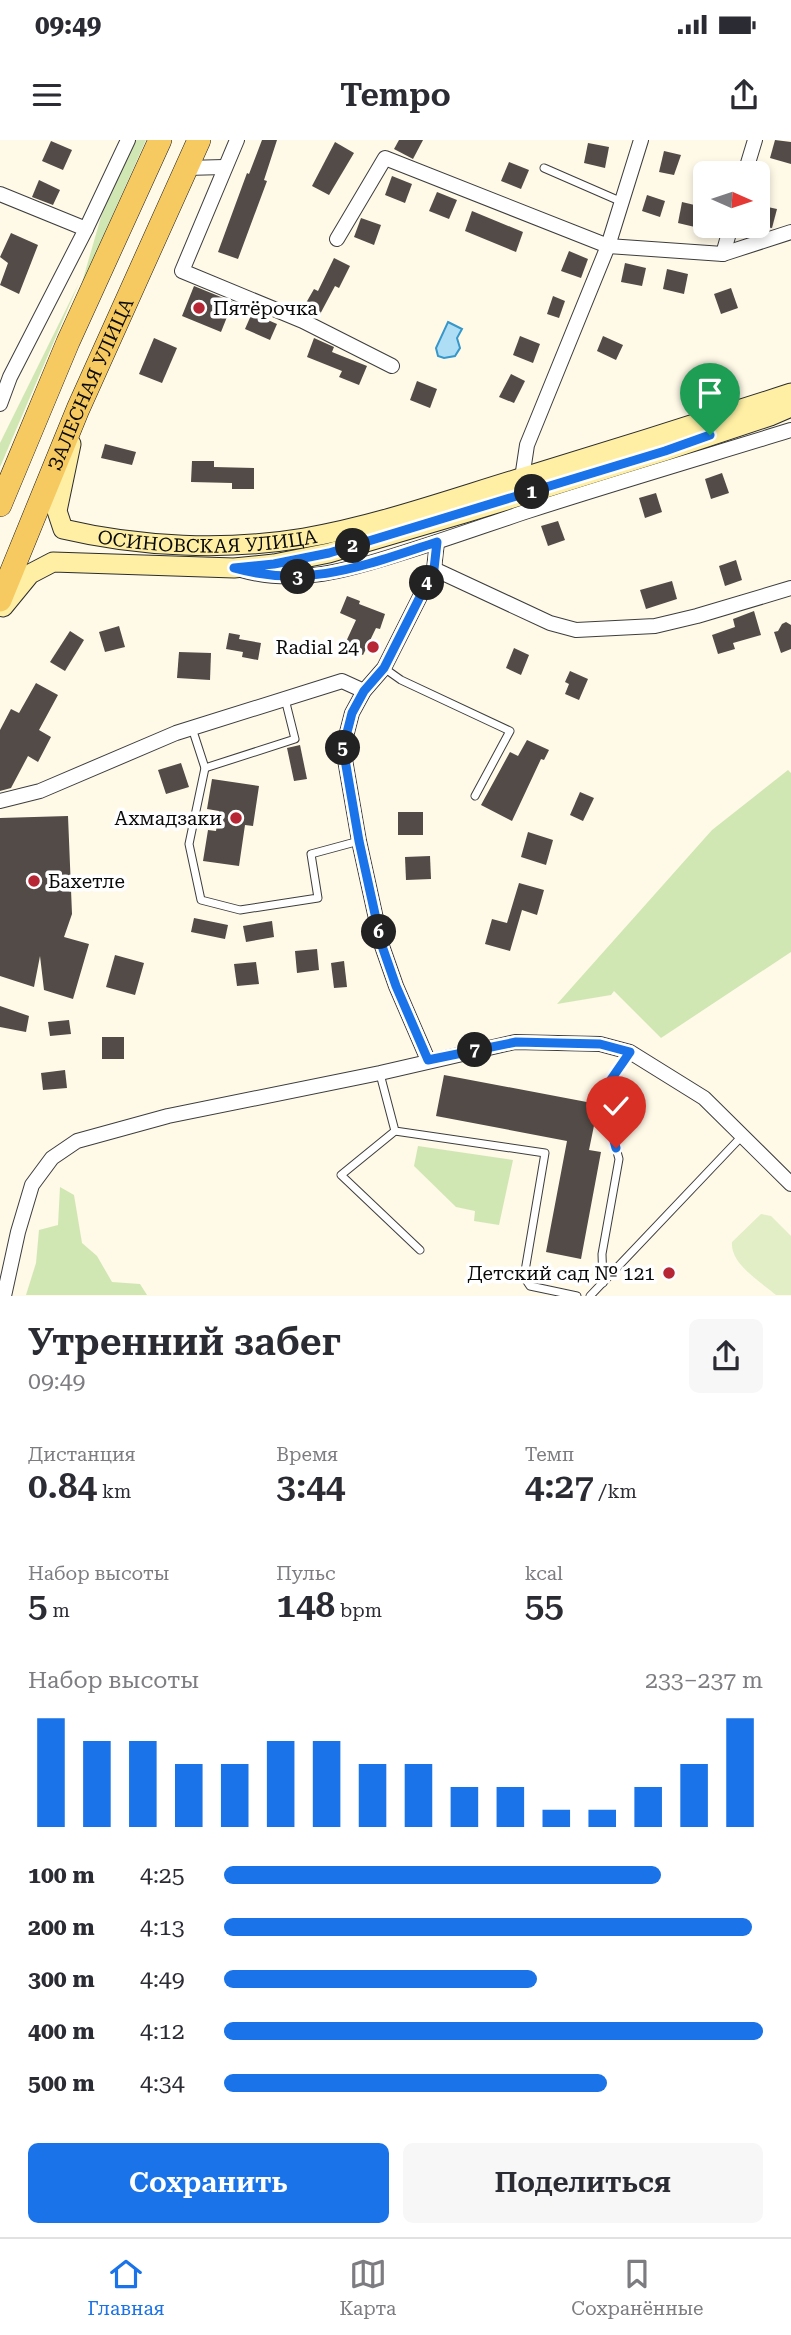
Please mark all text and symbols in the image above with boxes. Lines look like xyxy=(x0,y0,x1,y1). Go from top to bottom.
text: 09:49 xyxy=(35,10,101,40)
icon: menu xyxy=(28,76,66,114)
text: Tempo xyxy=(340,76,451,114)
icon: share xyxy=(725,76,763,114)
north arrow xyxy=(693,161,770,238)
map controls xyxy=(693,161,770,238)
street label: ЗАЛЕСНАЯ УЛИЦА xyxy=(43,294,138,474)
place label: Пятёрочка xyxy=(213,297,318,320)
marker: Пятёрочка xyxy=(191,300,207,316)
pin xyxy=(680,363,740,435)
icon: arrive xyxy=(691,374,729,412)
pin: 1 xyxy=(514,474,550,510)
text: 1 xyxy=(526,480,537,503)
street label: ОСИНОВСКАЯ УЛИЦА xyxy=(96,524,319,557)
pin: 2 xyxy=(336,528,370,564)
text: 2 xyxy=(347,534,358,557)
pin: 3 xyxy=(280,560,316,594)
text: 3 xyxy=(292,565,303,588)
pin: 4 xyxy=(410,566,444,600)
text: 4 xyxy=(421,571,432,594)
place label: Radial 24 xyxy=(275,636,359,659)
marker: Radial 24 xyxy=(365,639,381,655)
pin: 5 xyxy=(326,730,360,766)
text: 5 xyxy=(337,736,348,759)
place label: Ахмадзаки xyxy=(115,807,222,830)
marker: Ахмадзаки xyxy=(228,810,244,826)
place label: Бахетле xyxy=(48,870,125,893)
marker: Бахетле xyxy=(26,873,42,889)
pin: 6 xyxy=(362,914,396,950)
text: 6 xyxy=(373,920,384,943)
pin: 7 xyxy=(458,1032,492,1068)
text: 7 xyxy=(469,1038,480,1061)
pin xyxy=(586,1076,646,1148)
icon: check xyxy=(597,1087,635,1125)
place label: Детский сад № 121 xyxy=(467,1262,655,1285)
marker: Детский сад № 121 xyxy=(661,1265,677,1281)
button: share xyxy=(689,1319,763,1393)
text: Утренний забег xyxy=(28,1320,341,1364)
text: 09:49 xyxy=(28,1368,85,1395)
text: Дистанция xyxy=(28,1443,135,1466)
text: Время xyxy=(276,1443,338,1466)
text: Темп xyxy=(525,1443,574,1466)
text: 0.84 xyxy=(28,1466,97,1507)
text: 3:44 xyxy=(276,1466,345,1507)
text: 4:27 xyxy=(525,1466,594,1507)
text: km xyxy=(97,1480,131,1503)
text: /km xyxy=(594,1480,637,1503)
text: Набор высоты xyxy=(28,1562,169,1585)
text: Пульс xyxy=(276,1562,336,1585)
text: kcal xyxy=(525,1562,563,1585)
text: 5 xyxy=(28,1585,48,1626)
text: 148 xyxy=(276,1585,335,1626)
text: 55 xyxy=(525,1585,564,1626)
text: m xyxy=(48,1599,70,1622)
text: bpm xyxy=(335,1599,382,1622)
text: Набор высоты xyxy=(28,1667,199,1694)
text: 233–237 m xyxy=(645,1667,763,1694)
text: 100 m xyxy=(28,1862,95,1889)
text: 4:25 xyxy=(140,1862,185,1889)
text: 200 m xyxy=(28,1914,95,1941)
text: 4:13 xyxy=(140,1914,185,1941)
text: 300 m xyxy=(28,1966,95,1993)
text: 4:49 xyxy=(140,1966,185,1993)
text: 400 m xyxy=(28,2018,95,2045)
text: 4:12 xyxy=(140,2018,185,2045)
text: 500 m xyxy=(28,2070,95,2097)
text: 4:34 xyxy=(140,2070,185,2097)
button: Сохранить xyxy=(28,2143,389,2223)
button: Поделиться xyxy=(403,2143,763,2223)
tab: Главная xyxy=(87,2255,165,2320)
tab: Карта xyxy=(340,2255,396,2320)
tab: Сохранённые xyxy=(571,2255,704,2320)

